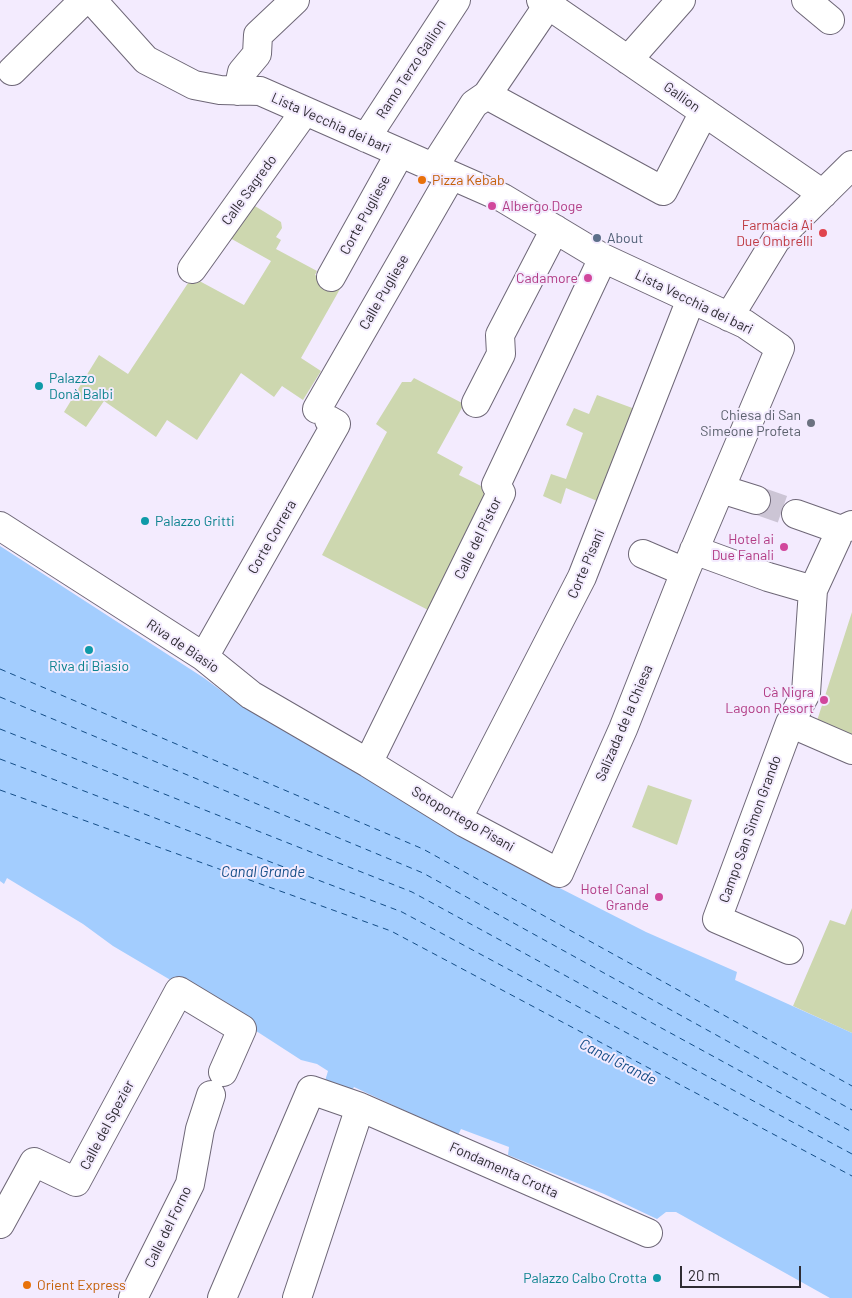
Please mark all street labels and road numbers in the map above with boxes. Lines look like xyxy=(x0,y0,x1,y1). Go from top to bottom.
street label: Ramo Terzo Gallion xyxy=(373,16,449,122)
street label: Gallion xyxy=(660,78,704,116)
street label: Lista Vecchia dei bari xyxy=(269,89,393,157)
street label: Calle Sagredo xyxy=(218,152,280,228)
street label: Corte Pugliese xyxy=(336,172,394,258)
street label: Calle Pugliese xyxy=(356,251,412,333)
street label: Lista Vecchia dei bari xyxy=(632,266,756,338)
street label: Calle del Pistor xyxy=(451,494,505,582)
street label: Corte Correra xyxy=(244,497,300,577)
street label: Corte Pisani xyxy=(564,527,608,601)
street label: Riva de Biasio xyxy=(144,616,222,676)
street label: Salizada de la Chiesa xyxy=(592,662,656,784)
street label: Campo San Simon Grando xyxy=(716,753,784,905)
street label: Sotoportego Pisani xyxy=(409,783,517,855)
street label: Calle del Spezier xyxy=(76,1077,138,1173)
street label: Fondamenta Crotta xyxy=(447,1138,561,1202)
street label: Calle del Forno xyxy=(141,1184,195,1270)

